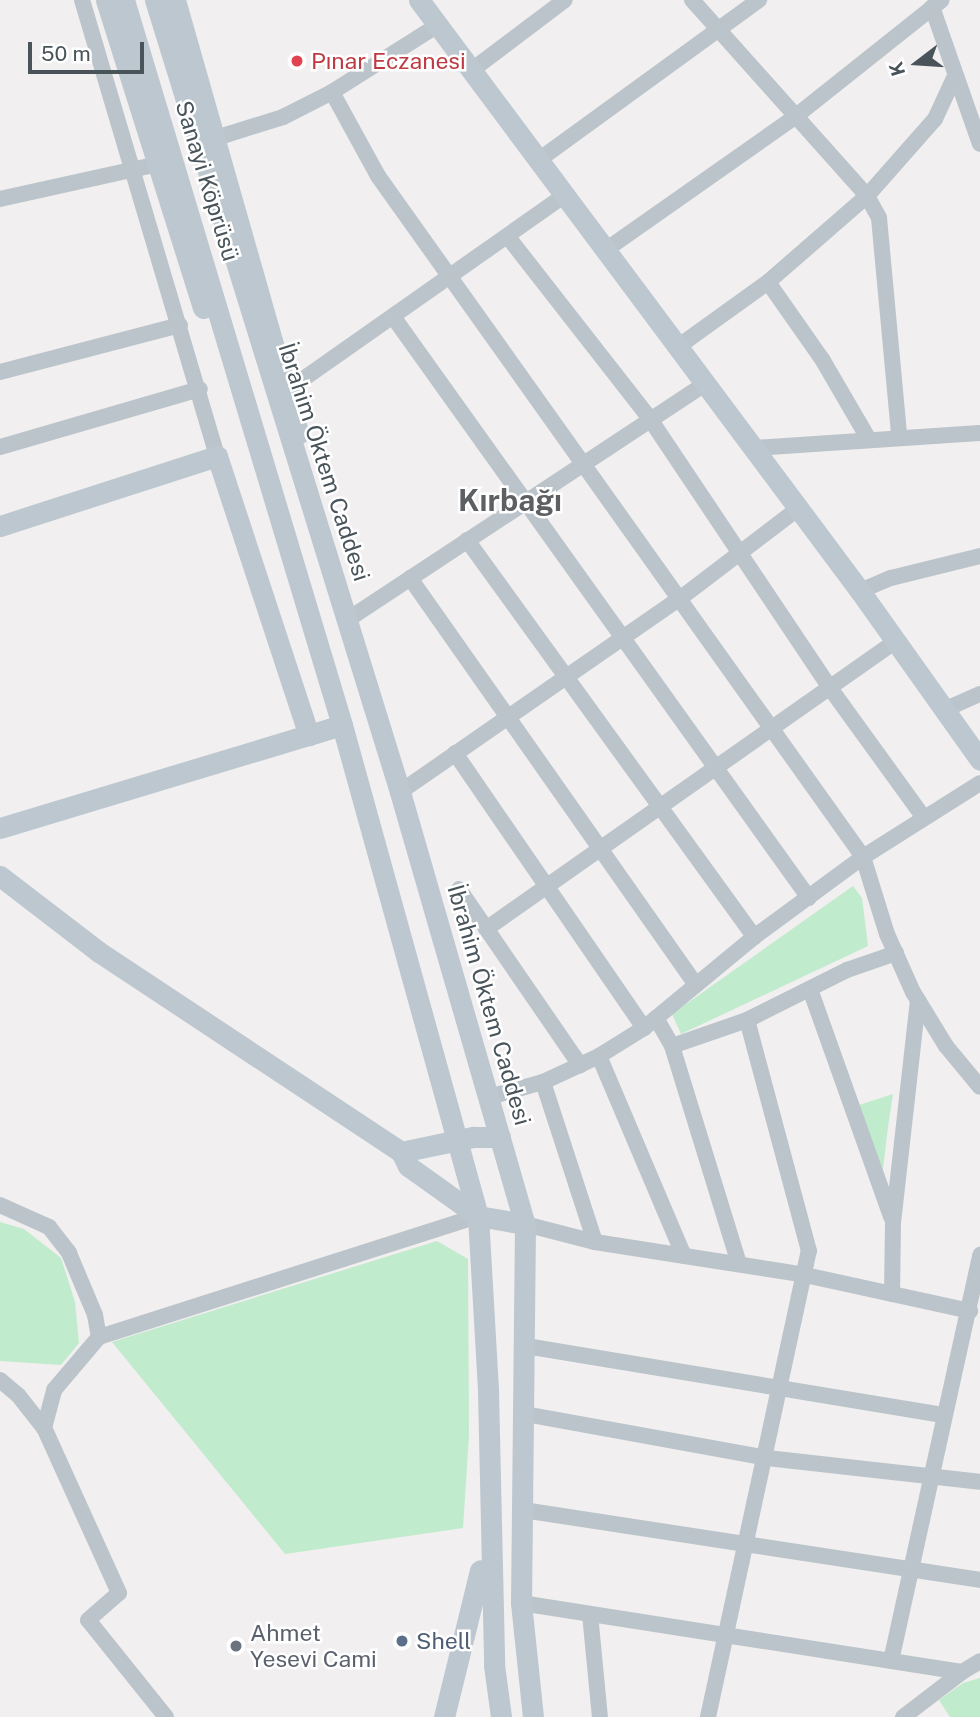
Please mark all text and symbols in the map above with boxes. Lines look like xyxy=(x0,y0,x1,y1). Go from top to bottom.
scale bar xyxy=(32,28,147,72)
north arrow xyxy=(882,28,952,98)
text: 50 m xyxy=(41,41,91,66)
place label: Pınar Eczanesi xyxy=(311,47,466,75)
marker: Pınar Eczanesi xyxy=(289,53,305,69)
text: K xyxy=(884,59,909,79)
street label: Sanayi Köprüsü xyxy=(169,97,245,265)
street label: İbrahim Öktem Caddesi xyxy=(272,339,376,585)
district label: Kırbağı xyxy=(458,482,562,518)
street label: İbrahim Öktem Caddesi xyxy=(441,882,537,1128)
place label: Ahmet Yesevi Cami xyxy=(250,1619,377,1673)
place label: Shell xyxy=(416,1627,471,1655)
marker: Shell xyxy=(394,1633,410,1649)
marker: Ahmet Yesevi Cami xyxy=(228,1638,244,1654)

